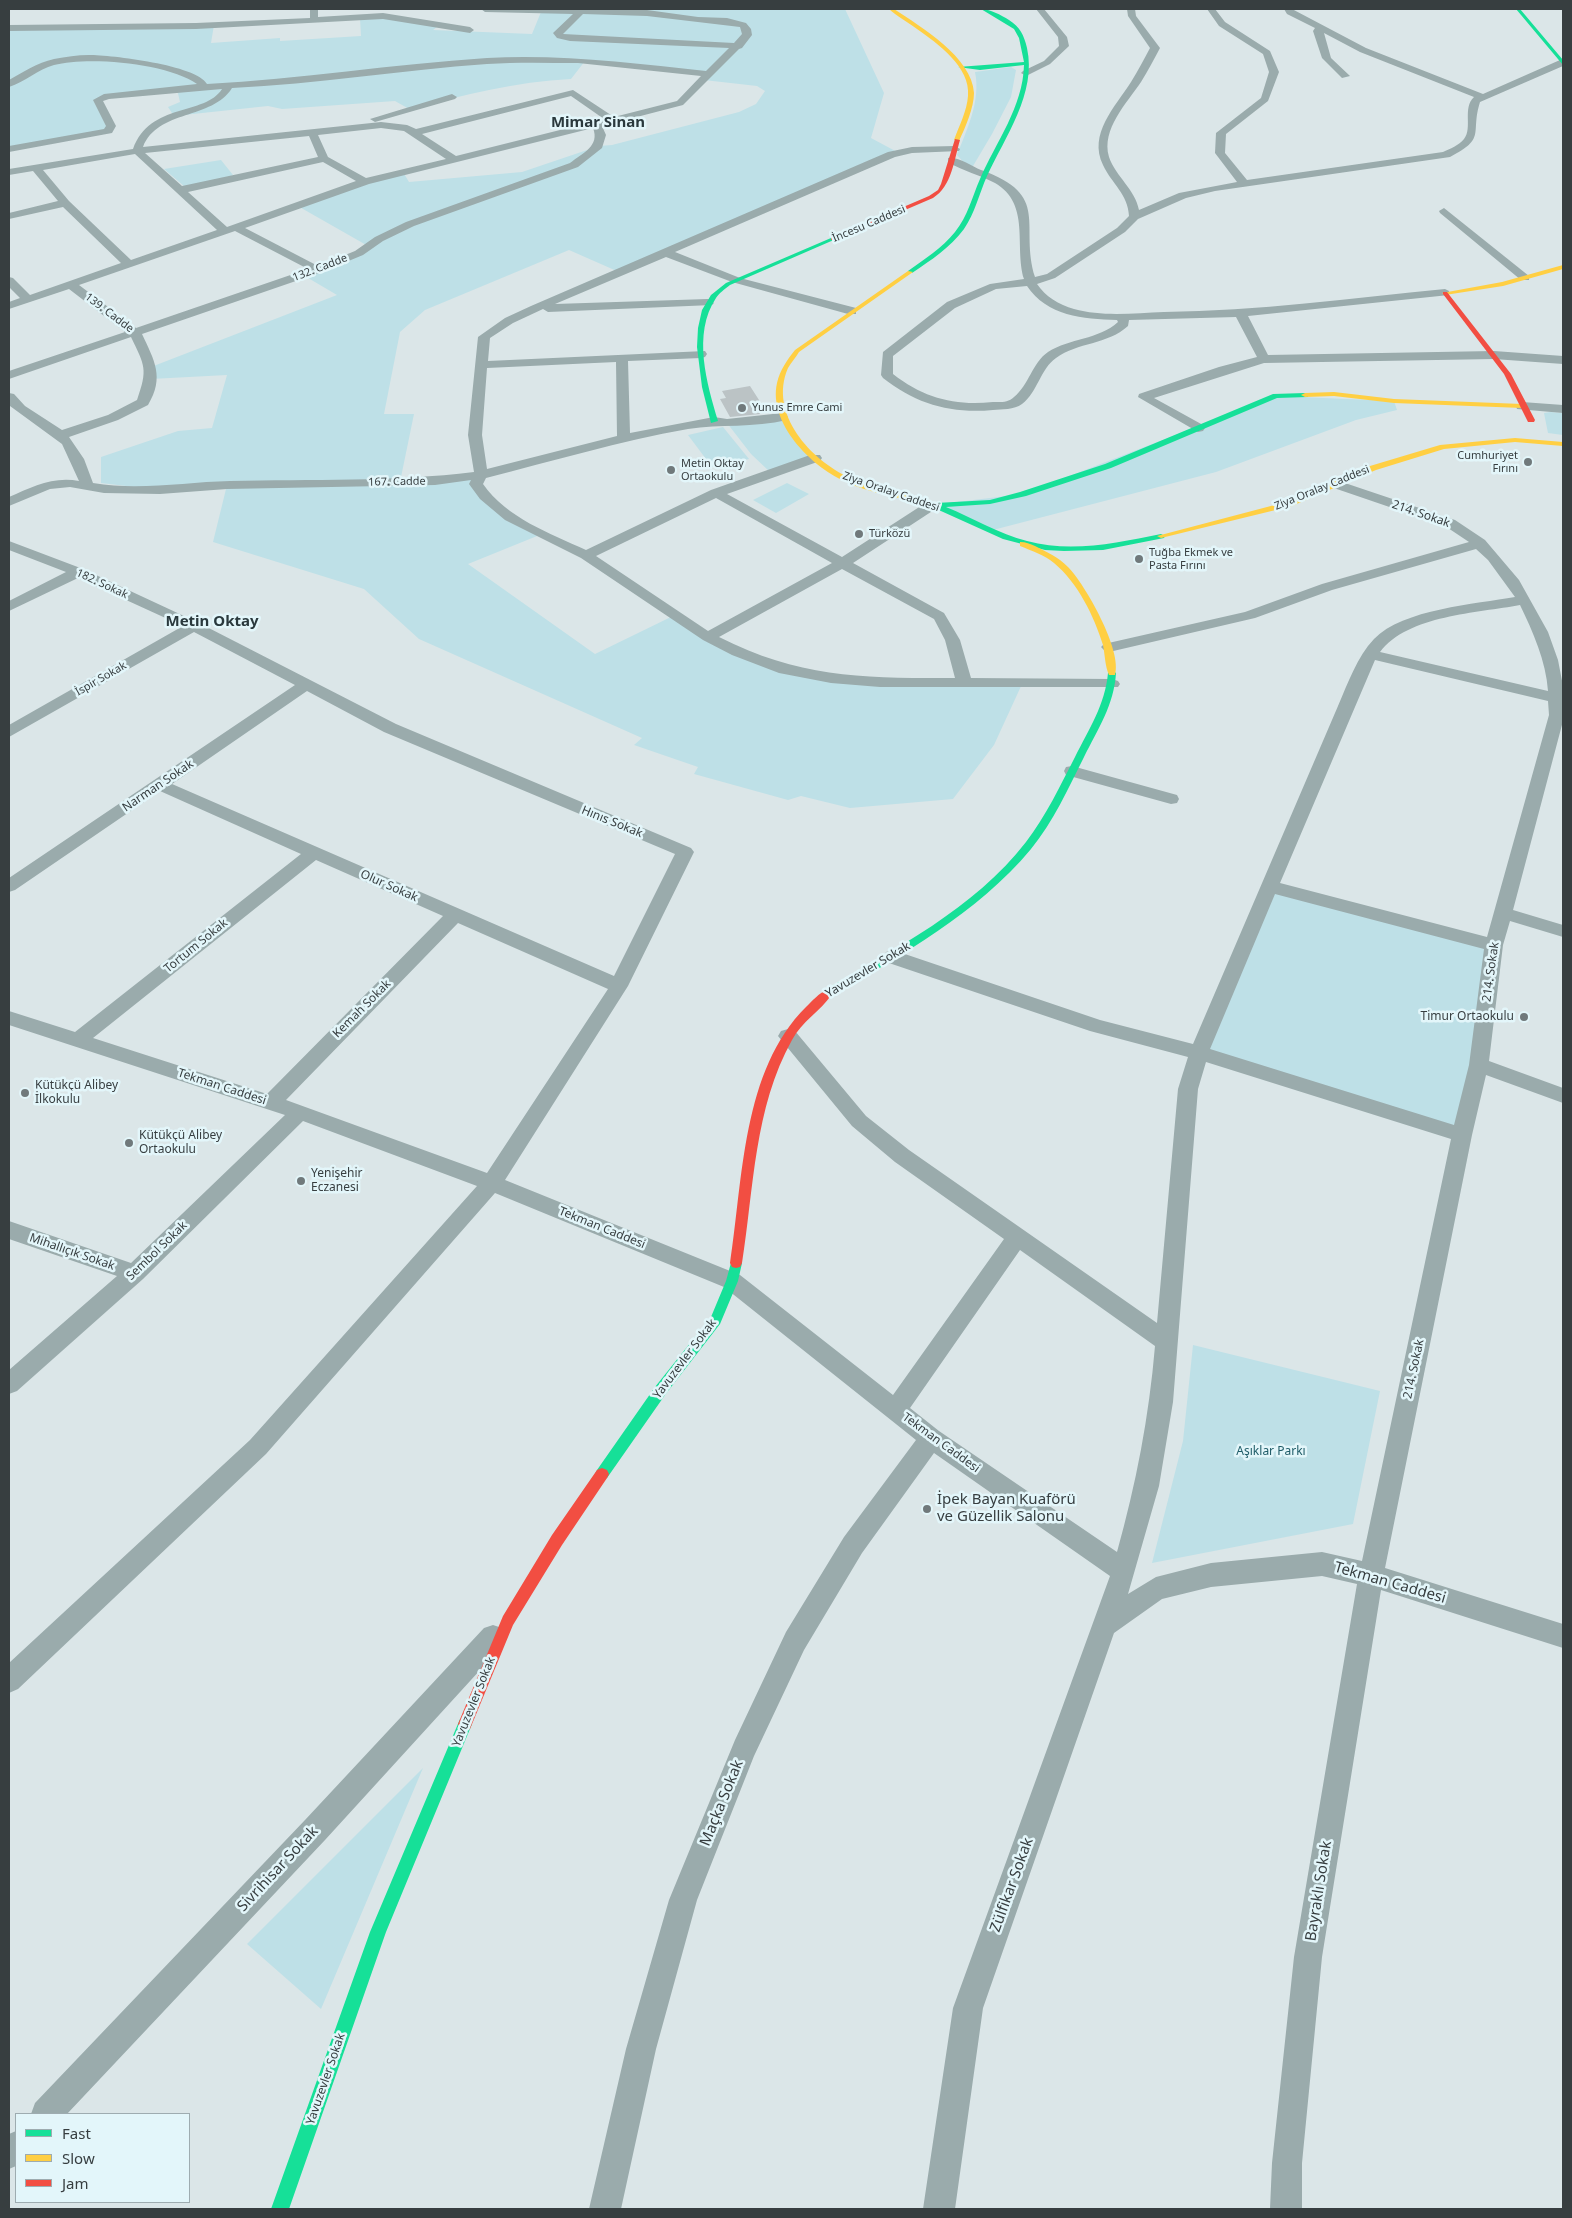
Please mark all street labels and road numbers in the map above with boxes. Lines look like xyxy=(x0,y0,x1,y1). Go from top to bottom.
street label: İncesu Caddesi xyxy=(831,203,907,245)
street label: 132. Cadde xyxy=(291,252,349,284)
street label: 139. Cadde xyxy=(82,290,136,336)
street label: Ziya Oralay Caddesi xyxy=(1273,463,1371,513)
street label: Ziya Oralay Caddesi xyxy=(841,469,941,515)
street label: 167. Cadde xyxy=(368,475,426,489)
street label: 214. Sokak xyxy=(1390,497,1452,531)
street label: 182. Sokak xyxy=(74,566,130,602)
street label: İspir Sokak xyxy=(73,659,129,699)
street label: Narman Sokak xyxy=(120,757,196,815)
street label: Hınıs Sokak xyxy=(579,803,645,841)
street label: Olur Sokak xyxy=(358,867,420,905)
street label: Tortum Sokak xyxy=(161,916,231,976)
street label: Yavuzevler Sokak xyxy=(823,939,913,1001)
street label: 214. Sokak xyxy=(1480,941,1502,1003)
street label: Kemah Sokak xyxy=(330,977,394,1041)
street label: Tekman Caddesi xyxy=(176,1066,268,1108)
street label: Tekman Caddesi xyxy=(557,1204,647,1252)
street label: Sembol Sokak xyxy=(124,1218,190,1284)
street label: Mihallıçık Sokak xyxy=(27,1231,117,1273)
street label: Yavuzevler Sokak xyxy=(650,1316,720,1402)
street label: 214. Sokak xyxy=(1401,1338,1427,1400)
street label: Tekman Caddesi xyxy=(899,1410,983,1476)
street label: Tekman Caddesi xyxy=(1332,1558,1448,1608)
street label: Yavuzevler Sokak xyxy=(449,1655,499,1749)
street label: Maçka Sokak xyxy=(697,1757,747,1849)
street label: Sivrihisar Sokak xyxy=(234,1823,322,1915)
street label: Zülfikar Sokak xyxy=(987,1835,1037,1935)
street label: Bayraklı Sokak xyxy=(1302,1839,1336,1943)
street label: Yavuzevler Sokak xyxy=(304,2031,348,2127)

